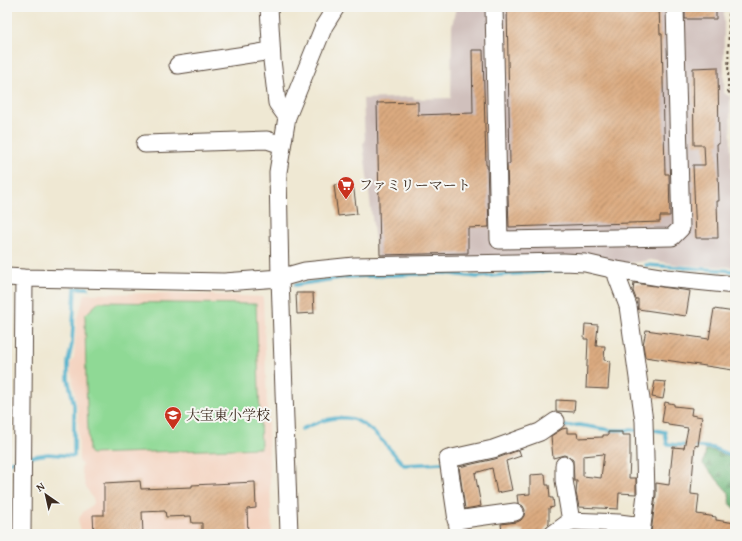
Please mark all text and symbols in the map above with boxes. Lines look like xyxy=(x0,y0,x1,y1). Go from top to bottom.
supermarket icon: ファミリーマート xyxy=(336,175,356,200)
place label: ファミリーマート xyxy=(359,175,471,195)
school or university icon: 大宝東小学校 xyxy=(163,405,183,430)
place label: 大宝東小学校 xyxy=(186,405,270,425)
north arrow xyxy=(26,475,66,515)
text: N xyxy=(33,478,48,495)

